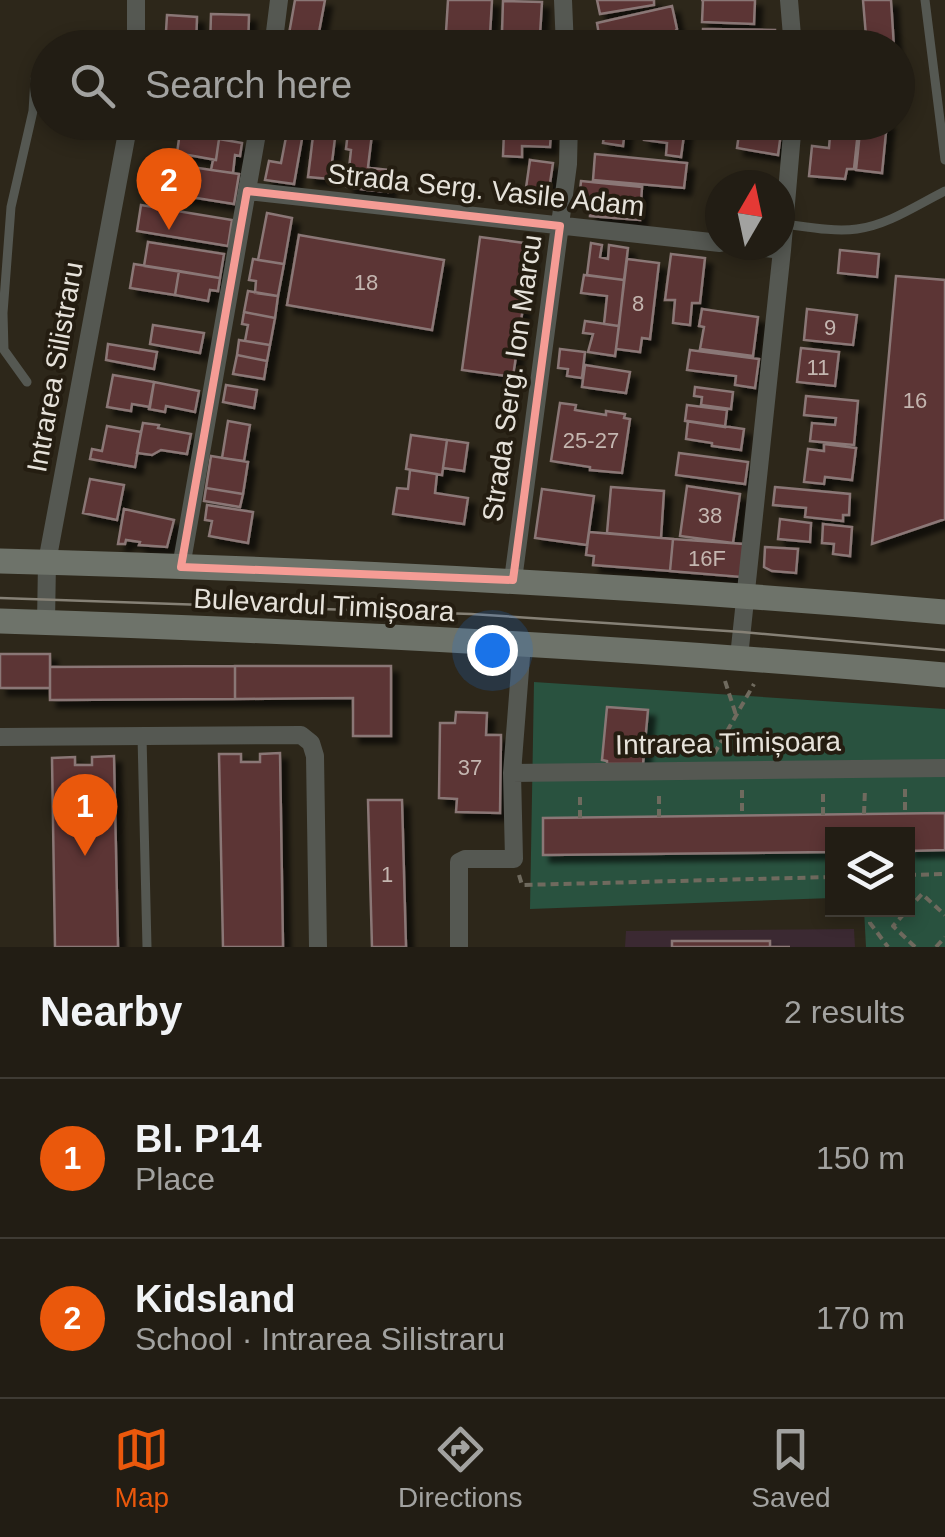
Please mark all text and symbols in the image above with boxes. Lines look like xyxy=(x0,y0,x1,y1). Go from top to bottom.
search box xyxy=(30,30,915,140)
icon: search xyxy=(65,58,120,113)
text: Search here xyxy=(145,64,352,106)
pin: 2 xyxy=(136,148,202,230)
street label: Strada Serg. Vasile Adam xyxy=(326,158,646,222)
north arrow xyxy=(705,170,795,260)
street label: Strada Serg. Ion Marcu xyxy=(477,233,547,523)
street label: Intrarea Silistraru xyxy=(21,259,89,475)
house number: 18 xyxy=(354,270,378,295)
house number: 8 xyxy=(632,291,644,316)
house number: 9 xyxy=(824,315,836,340)
house number: 11 xyxy=(807,355,829,380)
house number: 16 xyxy=(903,388,927,413)
house number: 25-27 xyxy=(563,428,619,453)
house number: 38 xyxy=(698,503,722,528)
house number: 16F xyxy=(688,546,726,571)
street label: Bulevardul Timișoara xyxy=(193,583,456,627)
your location xyxy=(467,625,518,676)
street label: Intrarea Timișoara xyxy=(615,726,842,760)
house number: 37 xyxy=(458,755,482,780)
pin: 1 xyxy=(52,774,118,856)
map controls xyxy=(825,827,915,917)
button: layers xyxy=(825,827,915,917)
house number: 1 xyxy=(381,862,393,887)
text: Nearby xyxy=(40,988,182,1035)
text: 2 results xyxy=(784,994,905,1030)
text: Bl. P14 xyxy=(135,1118,262,1160)
text: 1 xyxy=(64,1140,81,1176)
text: 150 m xyxy=(816,1140,905,1176)
text: Place xyxy=(135,1161,215,1197)
text: Kidsland xyxy=(135,1278,295,1320)
text: 2 xyxy=(64,1300,81,1336)
text: 170 m xyxy=(816,1300,905,1336)
text: School · Intrarea Silistraru xyxy=(135,1321,505,1357)
tab: Map xyxy=(114,1422,169,1514)
tab: Directions xyxy=(398,1422,523,1514)
tab: Saved xyxy=(751,1422,831,1514)

